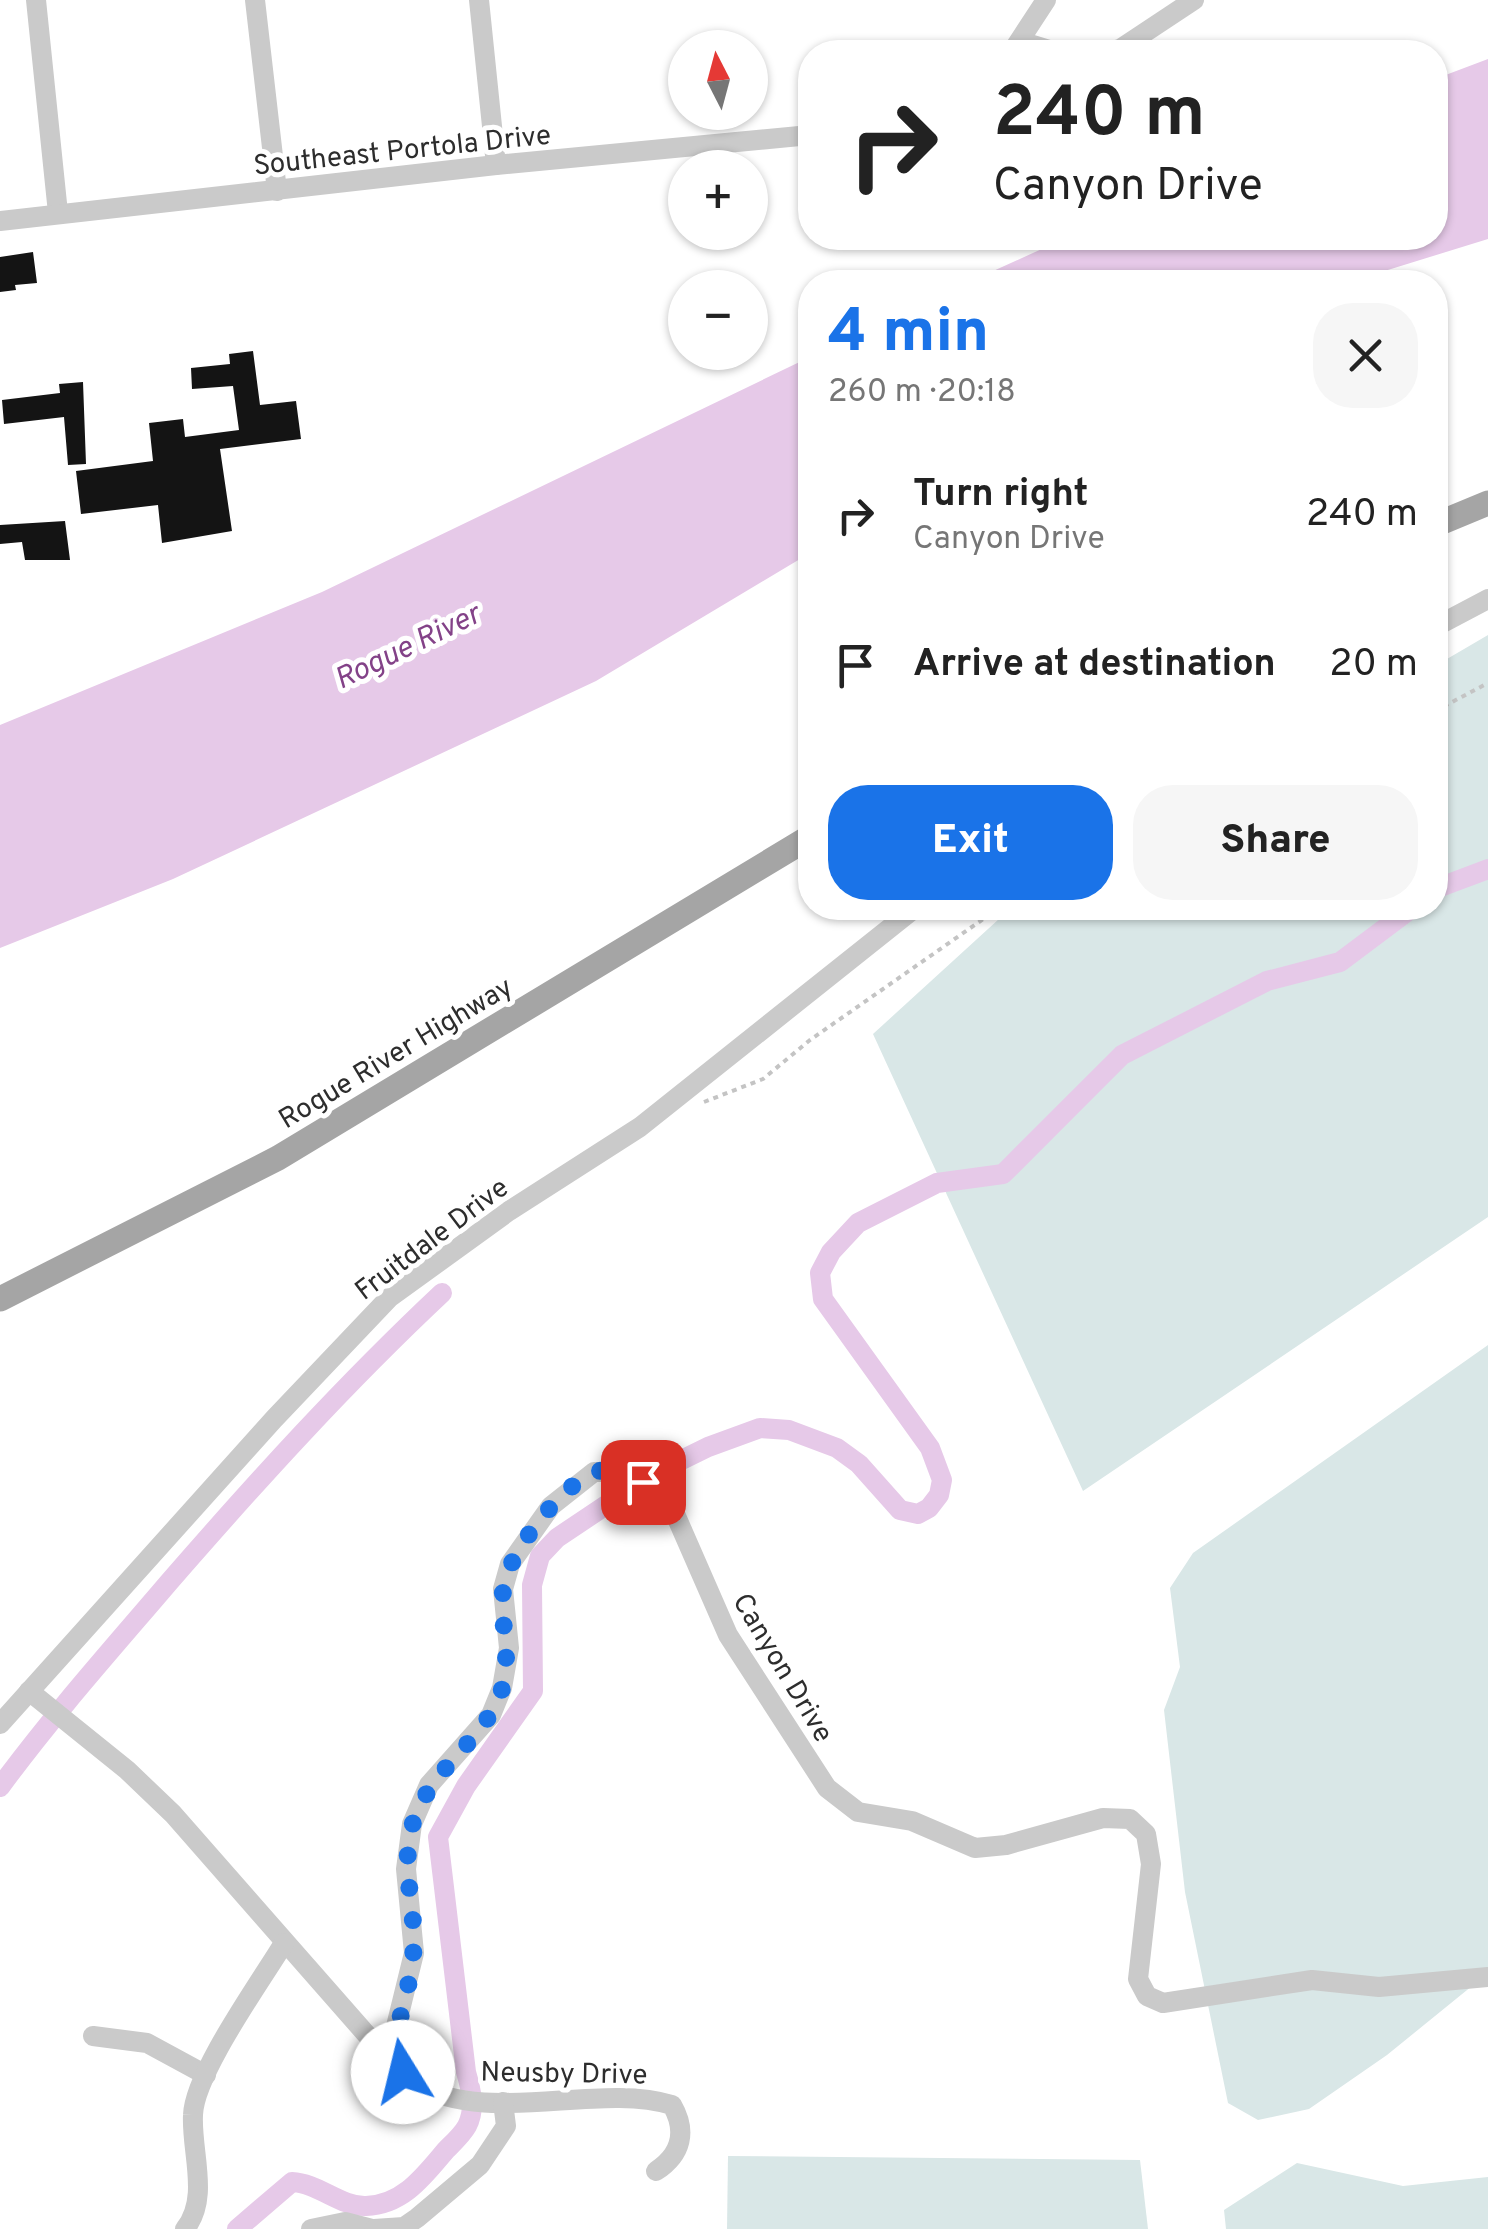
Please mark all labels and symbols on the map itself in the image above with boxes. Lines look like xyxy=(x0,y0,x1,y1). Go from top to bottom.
north arrow xyxy=(668,30,768,130)
street label: Southeast Portola Drive xyxy=(252,118,553,186)
water label: Rogue River xyxy=(329,596,489,699)
street label: Rogue River Highway xyxy=(273,970,520,1139)
street label: Fruitdale Drive xyxy=(349,1171,517,1310)
pin xyxy=(601,1440,686,1525)
street label: Canyon Drive xyxy=(723,1587,840,1750)
position arrow xyxy=(351,2020,455,2124)
street label: Neusby Drive xyxy=(480,2056,648,2094)

